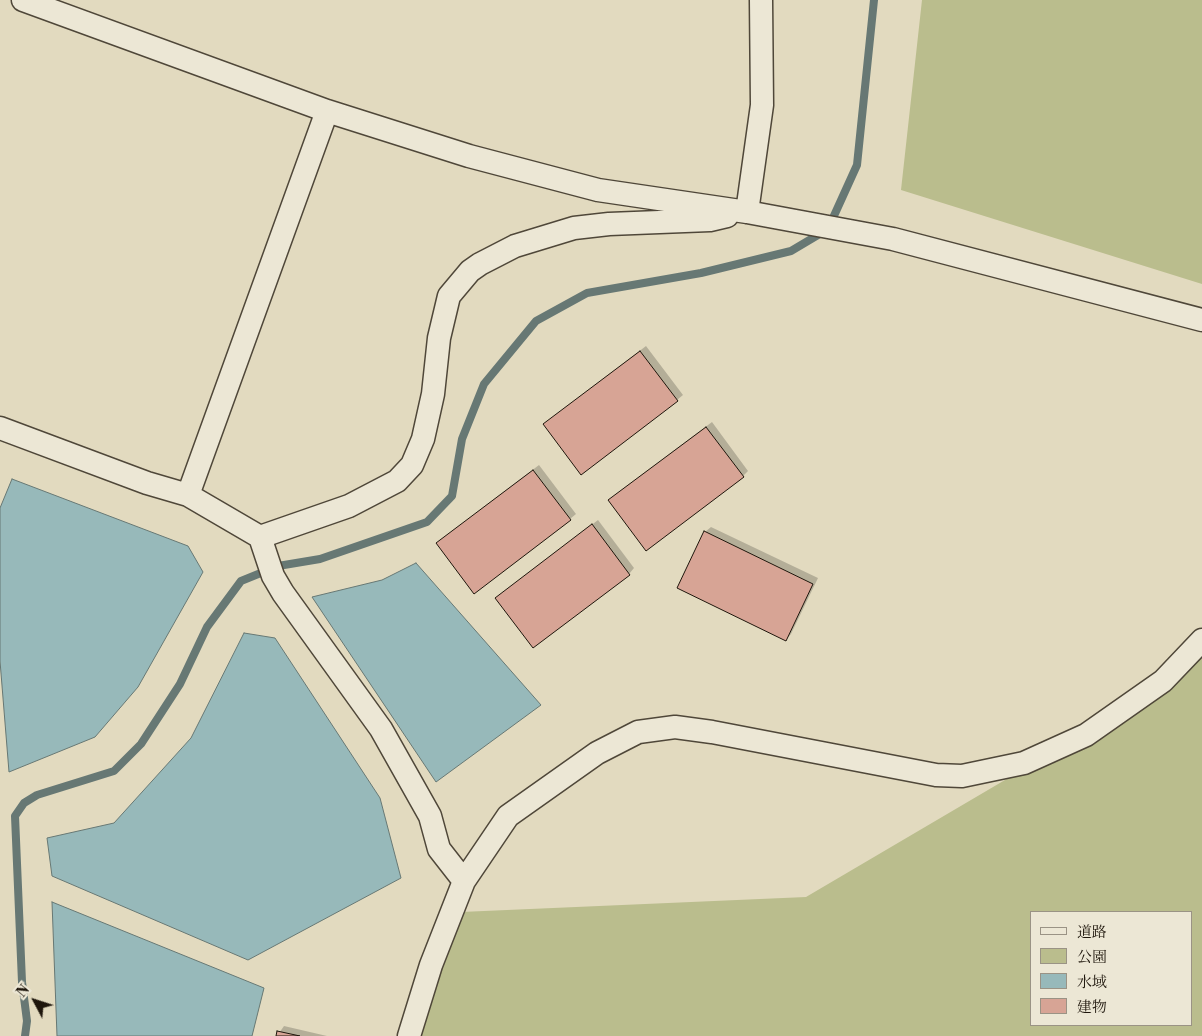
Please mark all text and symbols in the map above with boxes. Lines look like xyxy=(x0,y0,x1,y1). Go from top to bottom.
legend xyxy=(1030,911,1192,1026)
text: 道路 xyxy=(1077,923,1107,942)
text: 公園 xyxy=(1077,948,1107,967)
text: 水域 xyxy=(1077,973,1107,992)
north arrow xyxy=(10,976,60,1026)
text: N xyxy=(13,981,34,1001)
text: 建物 xyxy=(1077,998,1107,1017)

